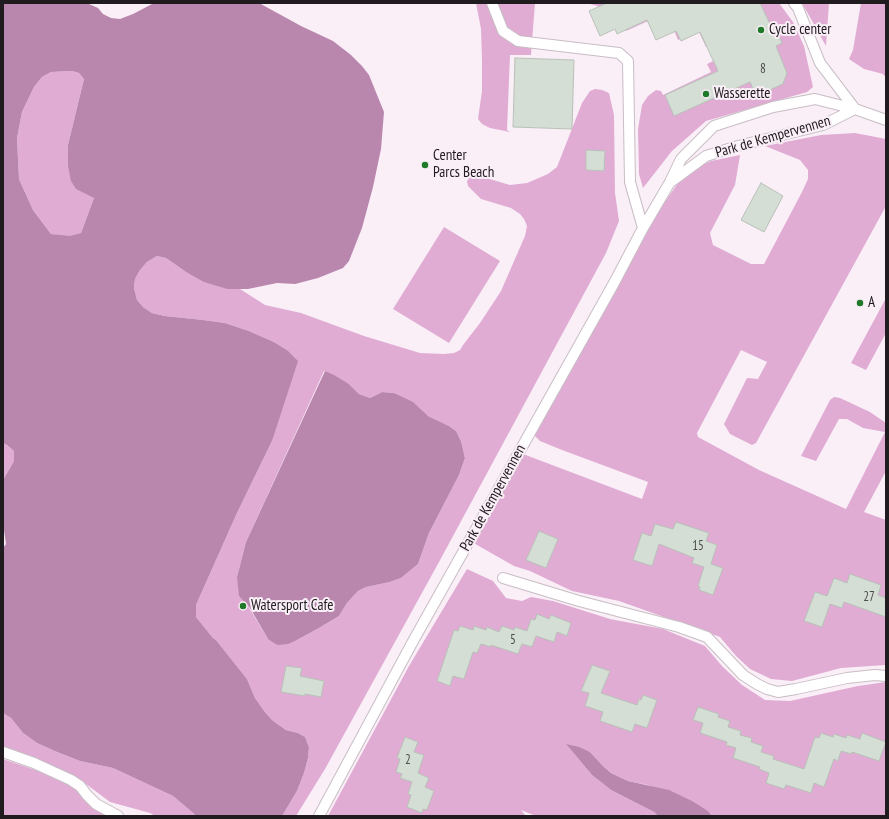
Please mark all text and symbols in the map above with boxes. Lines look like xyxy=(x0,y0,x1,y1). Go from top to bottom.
place label: Cycle center xyxy=(769,21,831,39)
marker: Cycle center xyxy=(756,25,766,35)
house number: 8 xyxy=(760,61,766,77)
place label: Wasserette xyxy=(714,85,771,103)
marker: Wasserette xyxy=(701,89,711,99)
street label: Park de Kempervennen xyxy=(713,112,833,162)
place label: Center Parcs Beach xyxy=(433,147,494,182)
marker: Center Parcs Beach xyxy=(420,160,430,170)
place label: A xyxy=(868,294,875,312)
marker: A xyxy=(855,298,865,308)
street label: Park de Kempervennen xyxy=(456,442,530,554)
house number: 15 xyxy=(692,538,704,554)
house number: 27 xyxy=(863,589,875,605)
place label: Watersport Cafe xyxy=(251,597,333,615)
marker: Watersport Cafe xyxy=(238,601,248,611)
house number: 5 xyxy=(510,632,516,648)
house number: 2 xyxy=(405,752,411,768)

